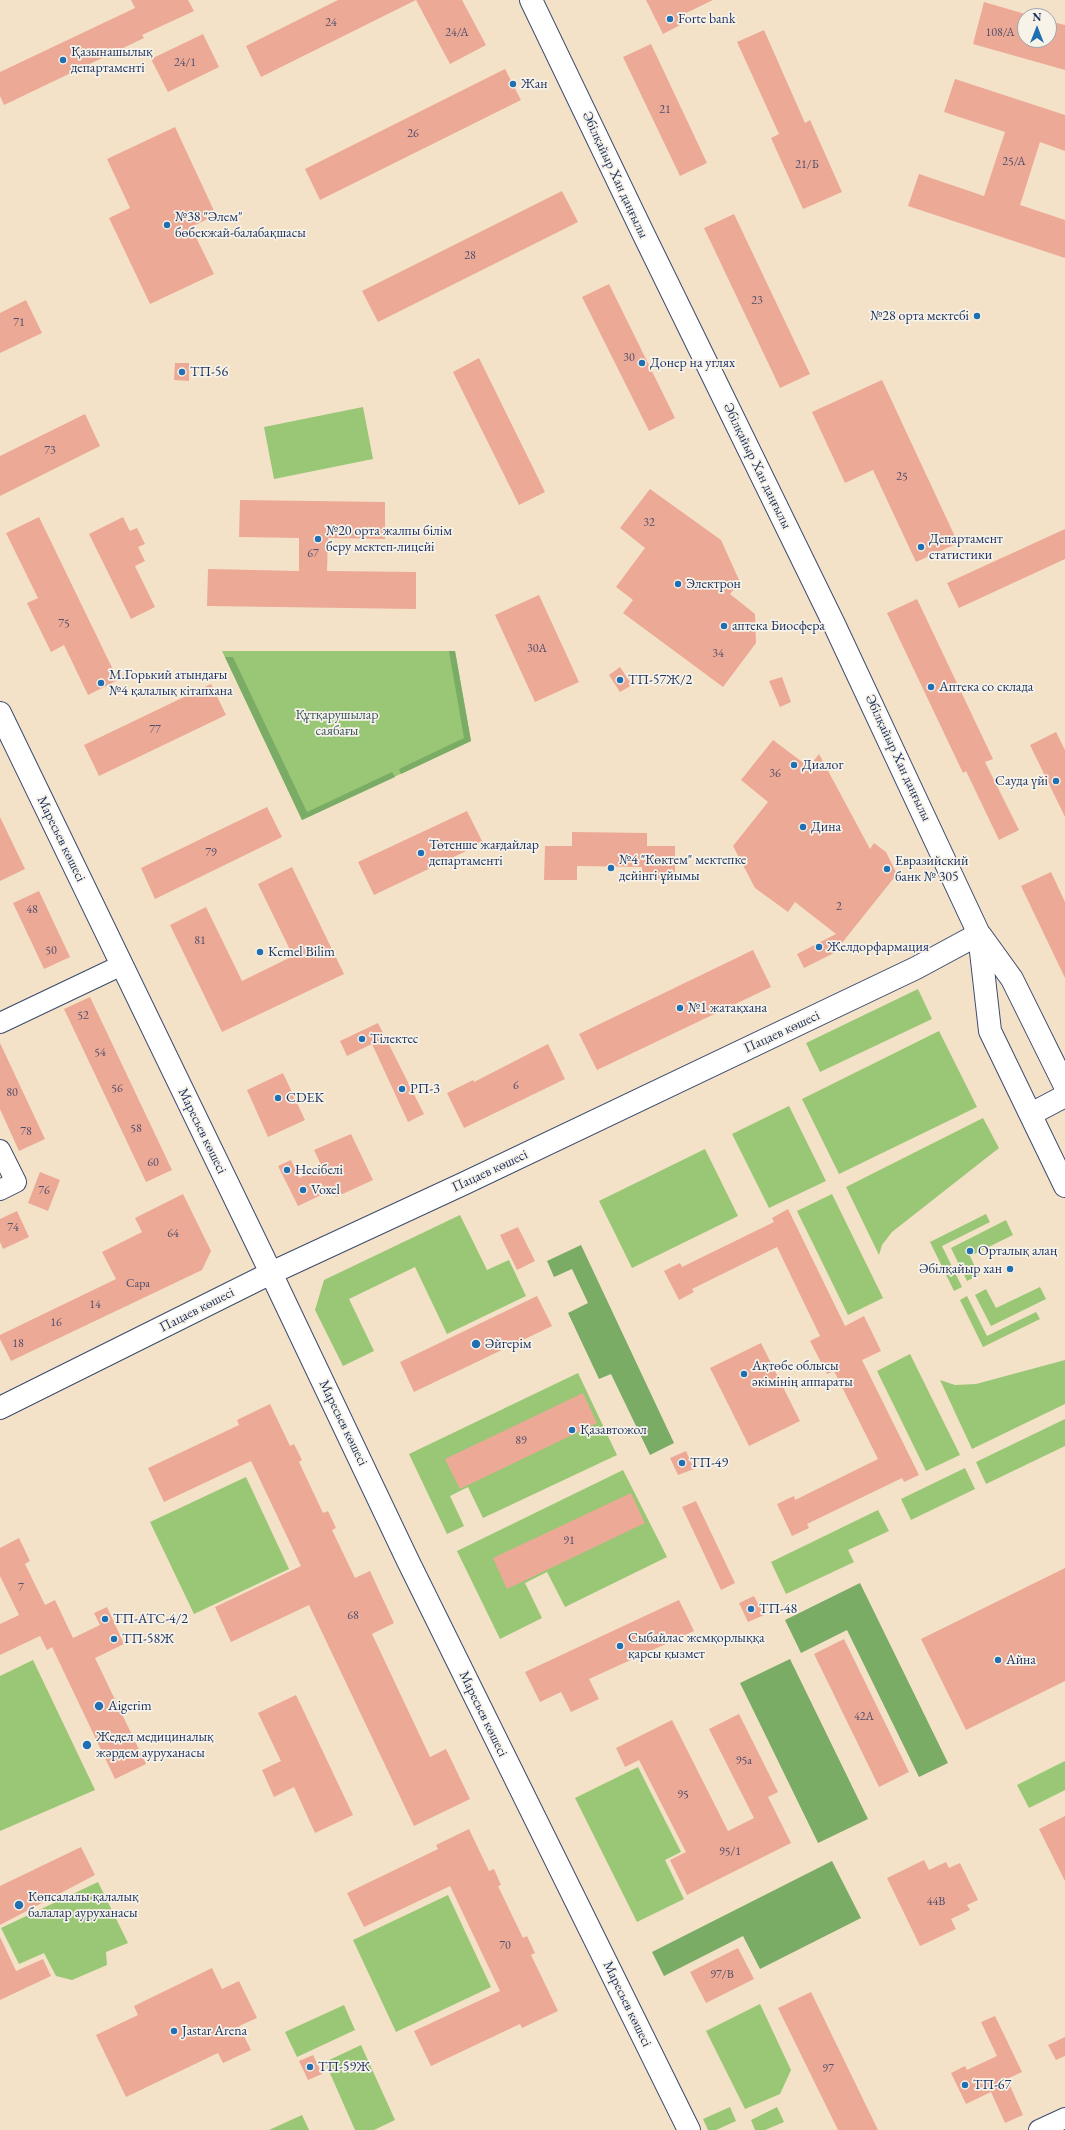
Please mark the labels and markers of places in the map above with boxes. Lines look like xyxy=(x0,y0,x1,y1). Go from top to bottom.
place label: Forte bank xyxy=(678,11,735,27)
marker: Forte bank xyxy=(665,14,675,24)
place label: Қазынашылық департаменті xyxy=(71,44,153,76)
marker: Қазынашылық департаменті xyxy=(58,55,68,65)
place label: Жан xyxy=(521,76,548,92)
marker: Жан xyxy=(508,79,518,89)
place label: №38 "Әлем" бөбекжай-балабақшасы xyxy=(175,209,306,242)
marker: №38 "Әлем" бөбекжай-балабақшасы xyxy=(162,220,172,230)
place label: №28 орта мектебі xyxy=(870,308,969,324)
marker: №28 орта мектебі xyxy=(972,311,982,321)
place label: Донер на углях xyxy=(650,355,735,371)
marker: Донер на углях xyxy=(637,358,647,368)
place label: ТП-56 xyxy=(190,364,228,380)
marker: ТП-56 xyxy=(177,367,187,377)
place label: №20 орта жалпы білім беру мектеп-лицейі xyxy=(326,523,452,556)
place label: Департамент статистики xyxy=(929,531,1003,564)
marker: №20 орта жалпы білім беру мектеп-лицейі xyxy=(313,534,323,544)
marker: Департамент статистики xyxy=(916,542,926,552)
place label: Электрон xyxy=(686,576,741,592)
marker: Электрон xyxy=(673,579,683,589)
place label: аптека Биосфера xyxy=(732,618,825,634)
marker: аптека Биосфера xyxy=(719,621,729,631)
place label: М.Горький атындағы №4 қалалық кітапхана xyxy=(109,667,233,700)
place label: ТП-57Ж/2 xyxy=(628,672,692,688)
marker: ТП-57Ж/2 xyxy=(615,675,625,685)
marker: М.Горький атындағы №4 қалалық кітапхана xyxy=(96,678,106,688)
place label: Аптека со склада xyxy=(939,679,1033,695)
marker: Аптека со склада xyxy=(926,682,936,692)
place label: Диалог xyxy=(802,757,843,773)
marker: Диалог xyxy=(789,760,799,770)
place label: Сауда үйі xyxy=(995,773,1048,789)
marker: Сауда үйі xyxy=(1051,776,1061,786)
place label: Дина xyxy=(811,819,841,835)
marker: Дина xyxy=(798,822,808,832)
place label: Төтенше жағдайлар департаменті xyxy=(429,837,539,870)
marker: Төтенше жағдайлар департаменті xyxy=(416,848,426,858)
place label: №4 "Көктем" мектепке дейінгі ұйымы xyxy=(619,852,746,884)
place label: Евразийский банк № 305 xyxy=(895,853,968,886)
marker: №4 "Көктем" мектепке дейінгі ұйымы xyxy=(606,863,616,873)
marker: Евразийский банк № 305 xyxy=(882,864,892,874)
place label: Желдорфармация xyxy=(827,939,929,955)
marker: Желдорфармация xyxy=(814,942,824,952)
place label: Kemel Bilim xyxy=(268,944,335,960)
marker: Kemel Bilim xyxy=(255,947,265,957)
place label: №1 жатақхана xyxy=(688,1000,767,1016)
marker: №1 жатақхана xyxy=(675,1003,685,1013)
place label: Тілектес xyxy=(370,1031,418,1047)
marker: Тілектес xyxy=(357,1034,367,1044)
place label: РП-3 xyxy=(410,1081,440,1097)
marker: РП-3 xyxy=(397,1084,407,1094)
place label: CDEK xyxy=(286,1090,324,1106)
marker: CDEK xyxy=(273,1093,283,1103)
place label: Несібелі xyxy=(295,1162,343,1178)
marker: Несібелі xyxy=(282,1165,292,1175)
place label: Voxel xyxy=(311,1182,340,1198)
marker: Voxel xyxy=(298,1185,308,1195)
place label: Орталық алаң xyxy=(978,1243,1057,1259)
marker: Орталық алаң xyxy=(965,1246,975,1256)
place label: Әбілқайыр хан xyxy=(919,1261,1002,1277)
marker: Әбілқайыр хан xyxy=(1005,1264,1015,1274)
place label: Әйгерім xyxy=(485,1336,532,1352)
marker: Әйгерім xyxy=(470,1338,482,1350)
place label: Ақтөбе облысы әкімінің аппараты xyxy=(752,1358,853,1390)
marker: Ақтөбе облысы әкімінің аппараты xyxy=(739,1369,749,1379)
place label: Қазавтожол xyxy=(580,1422,647,1438)
marker: Қазавтожол xyxy=(567,1425,577,1435)
place label: ТП-49 xyxy=(690,1455,728,1471)
marker: ТП-49 xyxy=(677,1458,687,1468)
place label: ТП-48 xyxy=(759,1601,797,1617)
marker: ТП-48 xyxy=(746,1604,756,1614)
place label: ТП-АТС-4/2 xyxy=(113,1611,188,1627)
marker: ТП-АТС-4/2 xyxy=(100,1614,110,1624)
place label: Сыбайлас жемқорлыққа қарсы қызмет xyxy=(628,1630,765,1662)
place label: ТП-58Ж xyxy=(122,1631,174,1647)
marker: ТП-58Ж xyxy=(109,1634,119,1644)
marker: Сыбайлас жемқорлыққа қарсы қызмет xyxy=(615,1641,625,1651)
place label: Айна xyxy=(1006,1652,1036,1668)
marker: Айна xyxy=(993,1655,1003,1665)
place label: Aigerim xyxy=(108,1698,152,1714)
marker: Aigerim xyxy=(93,1700,105,1712)
place label: Жедел медициналық жәрдем ауруханасы xyxy=(96,1729,214,1762)
marker: Жедел медициналық жәрдем ауруханасы xyxy=(81,1739,93,1751)
place label: Көпсалалы қалалық балалар ауруханасы xyxy=(28,1889,139,1922)
marker: Көпсалалы қалалық балалар ауруханасы xyxy=(13,1899,25,1911)
place label: Jastar Arena xyxy=(182,2023,247,2039)
marker: Jastar Arena xyxy=(169,2026,179,2036)
place label: ТП-59Ж xyxy=(318,2059,370,2075)
marker: ТП-59Ж xyxy=(305,2062,315,2072)
place label: ТП-67 xyxy=(973,2077,1011,2093)
marker: ТП-67 xyxy=(960,2080,970,2090)

